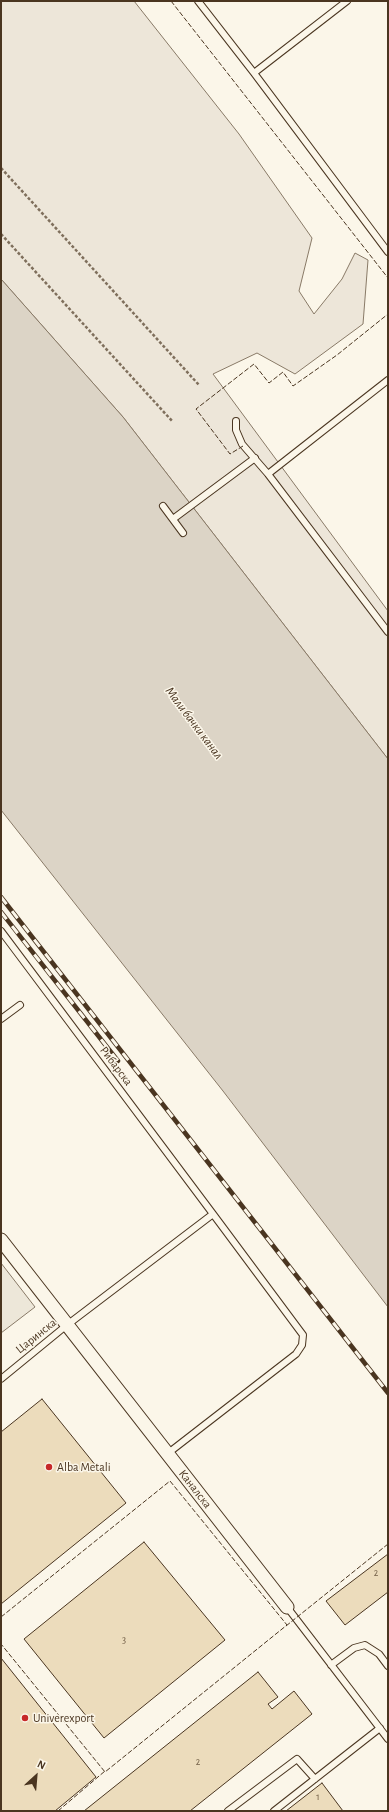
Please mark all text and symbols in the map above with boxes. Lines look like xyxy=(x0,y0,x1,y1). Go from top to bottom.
water label: Мали бачки канал xyxy=(162,684,226,762)
street label: Рибарска xyxy=(97,1043,135,1089)
street label: Царинска xyxy=(13,1315,59,1357)
place label: Alba Metali xyxy=(57,1460,111,1474)
marker: Alba Metali xyxy=(44,1462,54,1472)
street label: Каналска xyxy=(175,1467,215,1511)
house number: 2 xyxy=(374,1567,378,1579)
house number: 3 xyxy=(122,1634,126,1646)
place label: Univerexport xyxy=(33,1711,94,1725)
marker: Univerexport xyxy=(20,1713,30,1723)
north arrow xyxy=(16,1756,56,1796)
house number: 2 xyxy=(196,1756,200,1768)
text: N xyxy=(36,1758,47,1771)
house number: 1 xyxy=(316,1791,320,1803)

